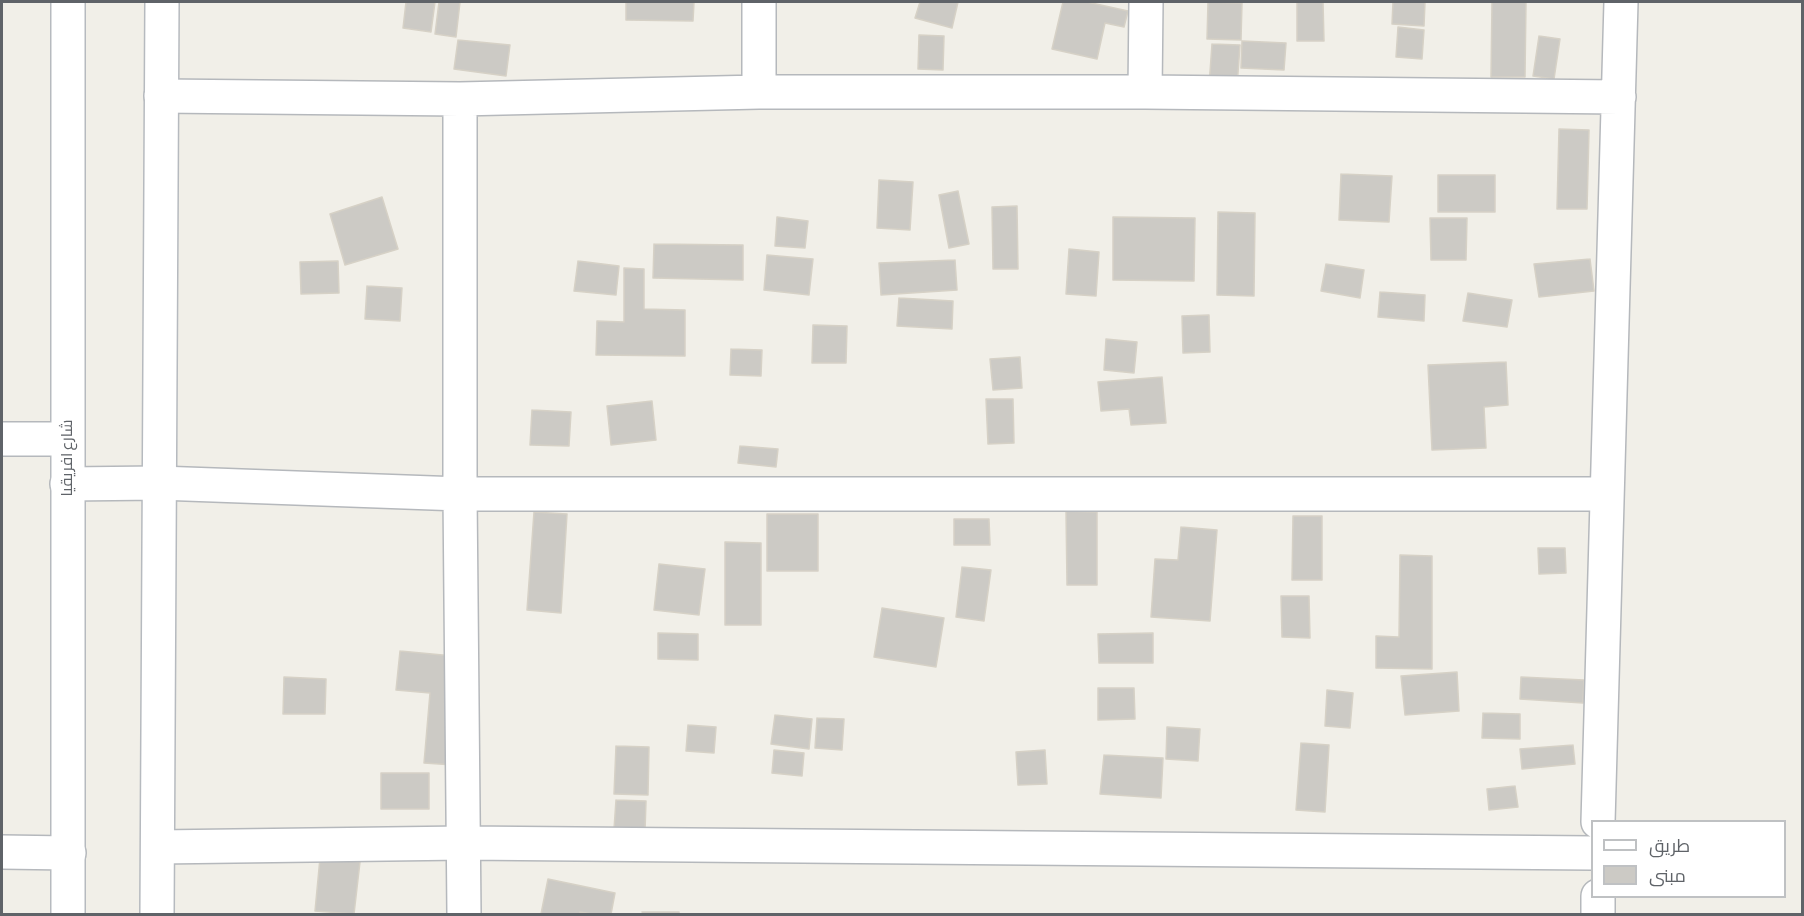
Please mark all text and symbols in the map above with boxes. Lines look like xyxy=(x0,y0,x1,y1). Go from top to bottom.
street label: شارع افريقيا xyxy=(57,419,77,497)
legend xyxy=(1591,820,1786,898)
text: طريق xyxy=(1649,835,1690,856)
text: مبنى xyxy=(1649,865,1686,886)

